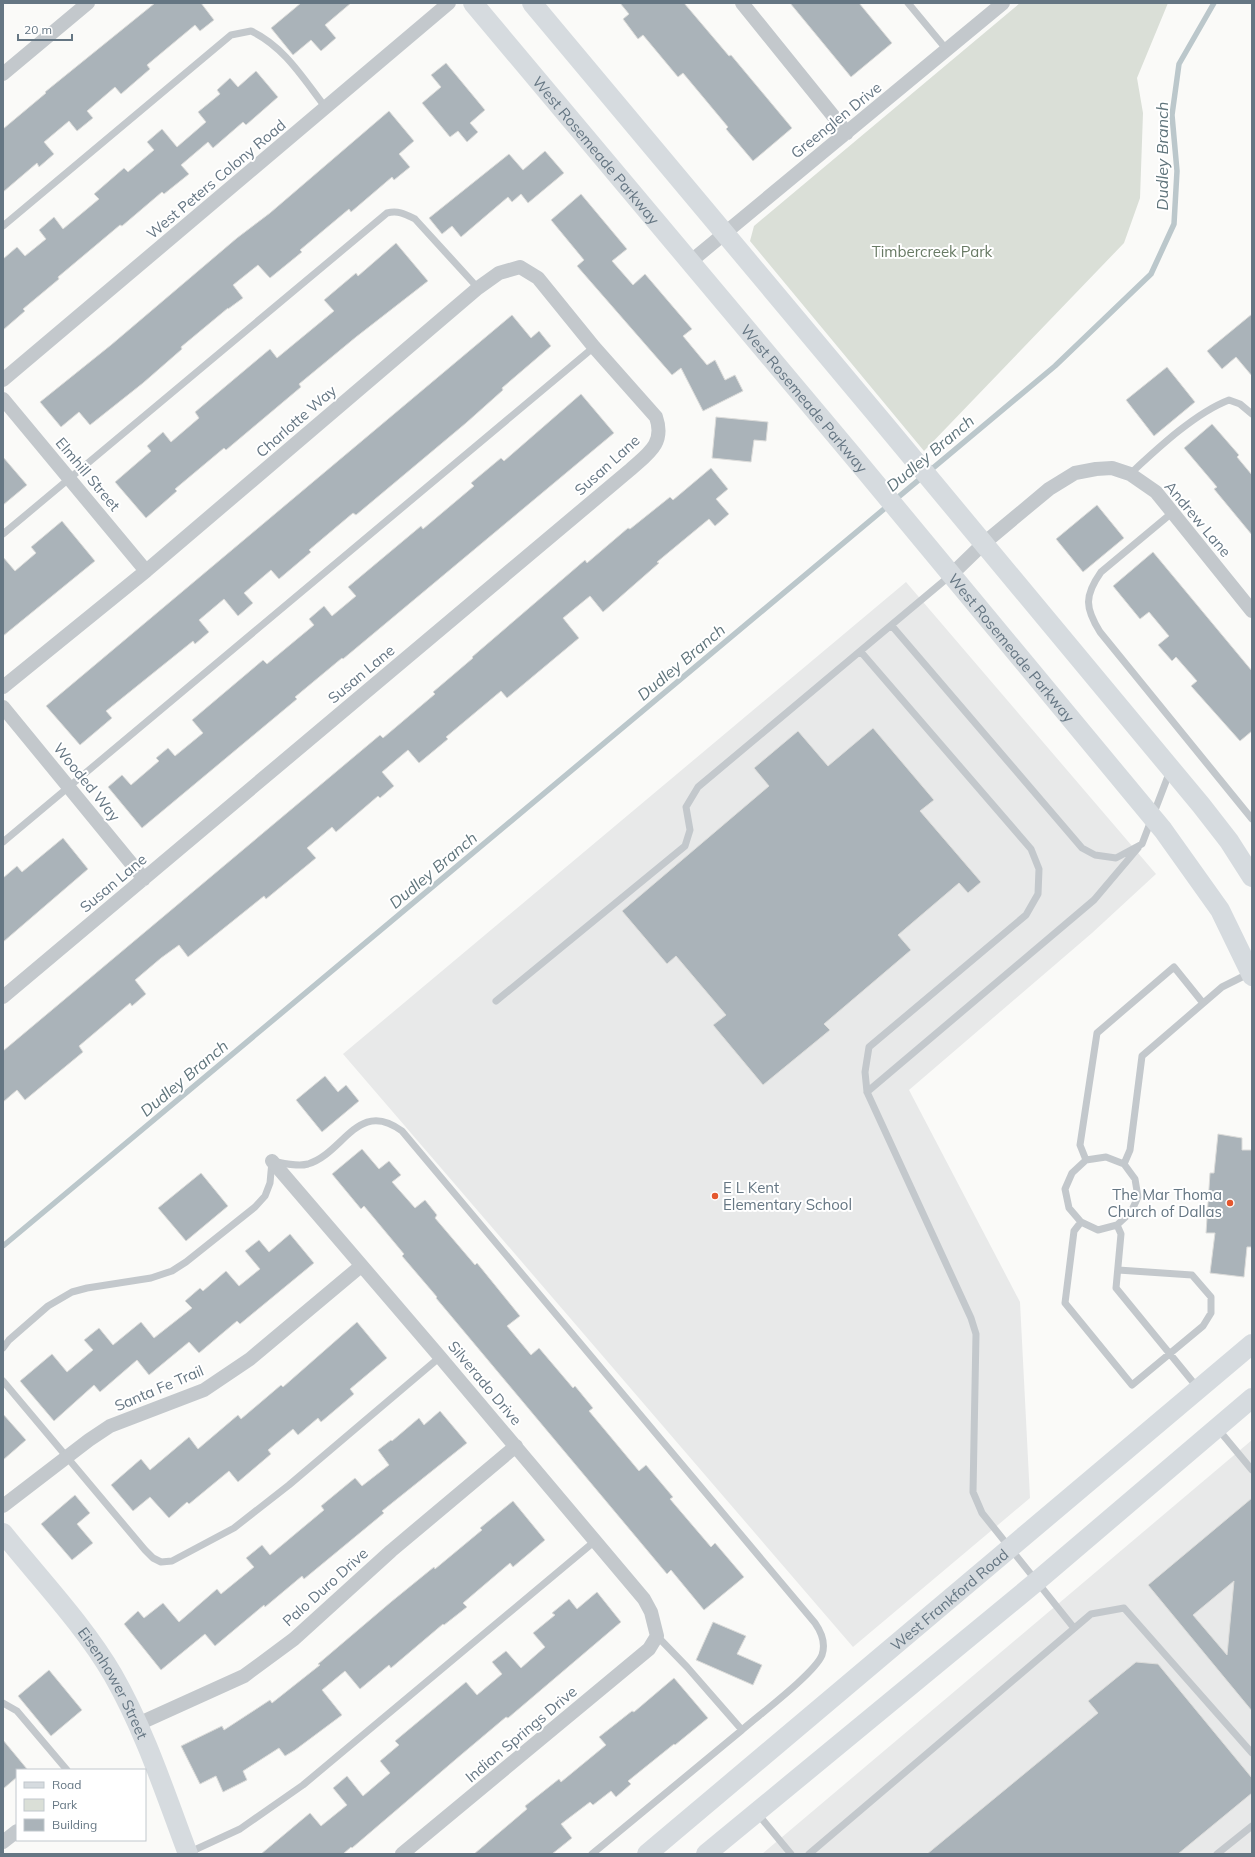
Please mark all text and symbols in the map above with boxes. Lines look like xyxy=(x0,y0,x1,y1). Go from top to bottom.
scale bar xyxy=(18,16,72,42)
text: 20 m xyxy=(24,22,52,37)
street label: West Rosemeade Parkway xyxy=(529,72,664,228)
street label: Greenglen Drive xyxy=(787,78,885,162)
water label: Dudley Branch xyxy=(1152,102,1172,210)
street label: West Peters Colony Road xyxy=(143,115,289,243)
park label: Timbercreek Park xyxy=(872,242,993,261)
street label: West Rosemeade Parkway xyxy=(737,320,872,476)
street label: Charlotte Way xyxy=(252,381,340,461)
water label: Dudley Branch xyxy=(882,410,978,496)
street label: Susan Lane xyxy=(570,431,644,499)
street label: Elmhill Street xyxy=(52,433,124,515)
street label: Andrew Lane xyxy=(1161,477,1235,561)
street label: West Rosemeade Parkway xyxy=(945,569,1079,726)
water label: Dudley Branch xyxy=(633,619,729,705)
street label: Susan Lane xyxy=(324,641,398,707)
street label: Wooded Way xyxy=(49,739,125,825)
water label: Dudley Branch xyxy=(385,827,481,913)
street label: Susan Lane xyxy=(76,850,150,916)
water label: Dudley Branch xyxy=(136,1035,232,1121)
place label: E L Kent Elementary School xyxy=(723,1178,852,1214)
place label: The Mar Thoma Church of Dallas xyxy=(1108,1185,1222,1221)
marker: E L Kent Elementary School xyxy=(710,1191,720,1201)
marker: The Mar Thoma Church of Dallas xyxy=(1225,1198,1235,1208)
street label: Silverado Drive xyxy=(444,1337,526,1429)
street label: Santa Fe Trail xyxy=(112,1361,206,1415)
street label: Palo Duro Drive xyxy=(278,1544,372,1630)
street label: West Frankford Road xyxy=(886,1544,1012,1654)
street label: Eisenhower Street xyxy=(74,1623,153,1742)
street label: Indian Springs Drive xyxy=(461,1682,581,1786)
legend xyxy=(16,1769,146,1841)
text: Road xyxy=(52,1777,81,1792)
text: Park xyxy=(52,1797,78,1812)
text: Building xyxy=(52,1817,97,1832)

